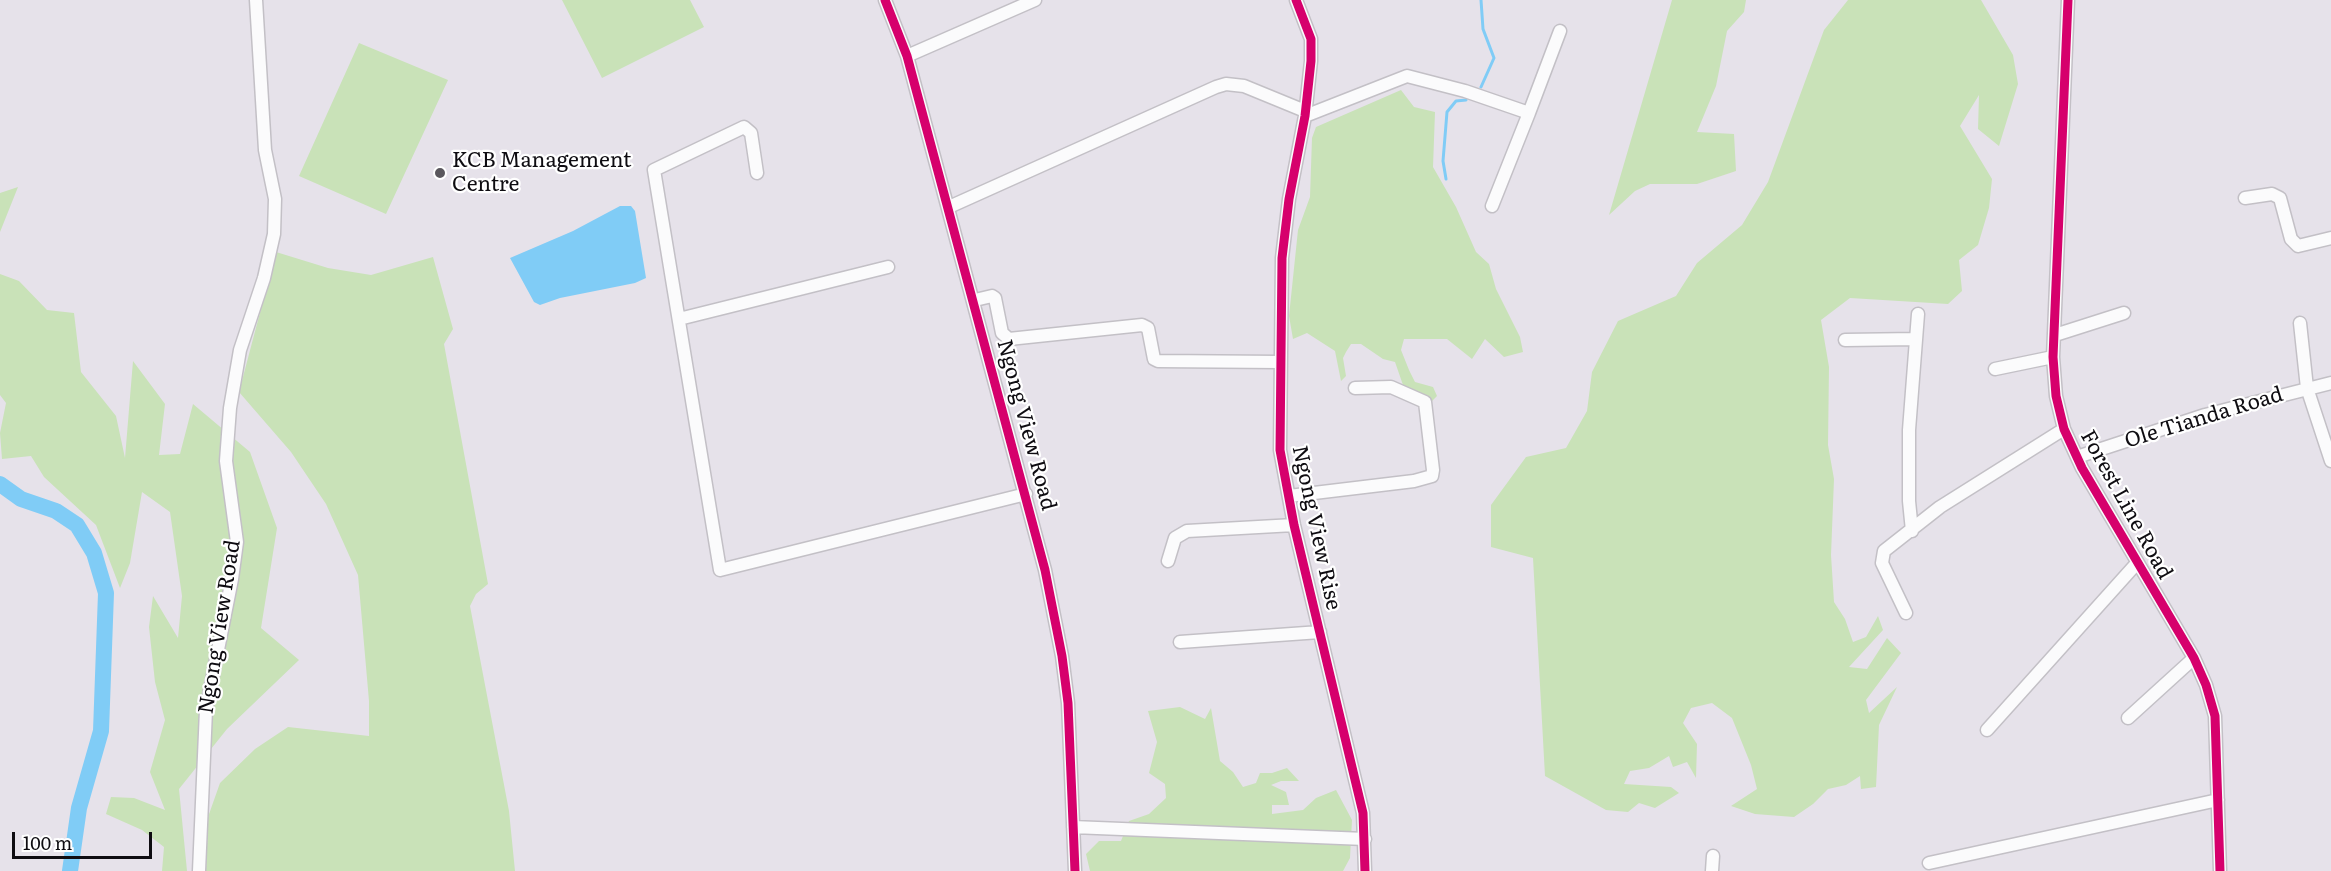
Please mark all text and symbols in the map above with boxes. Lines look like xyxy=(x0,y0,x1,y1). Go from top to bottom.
place label: KCB Management Centre xyxy=(452,148,631,198)
marker: KCB Management Centre xyxy=(433,166,447,180)
street label: Ngong View Road xyxy=(991,337,1061,513)
street label: Ole Tianda Road xyxy=(2122,382,2286,454)
street label: Forest Line Road xyxy=(2075,426,2177,584)
street label: Ngong View Rise xyxy=(1286,443,1346,613)
street label: Ngong View Road xyxy=(194,538,246,716)
scale bar xyxy=(15,820,154,858)
text: 100 m xyxy=(23,829,72,856)

